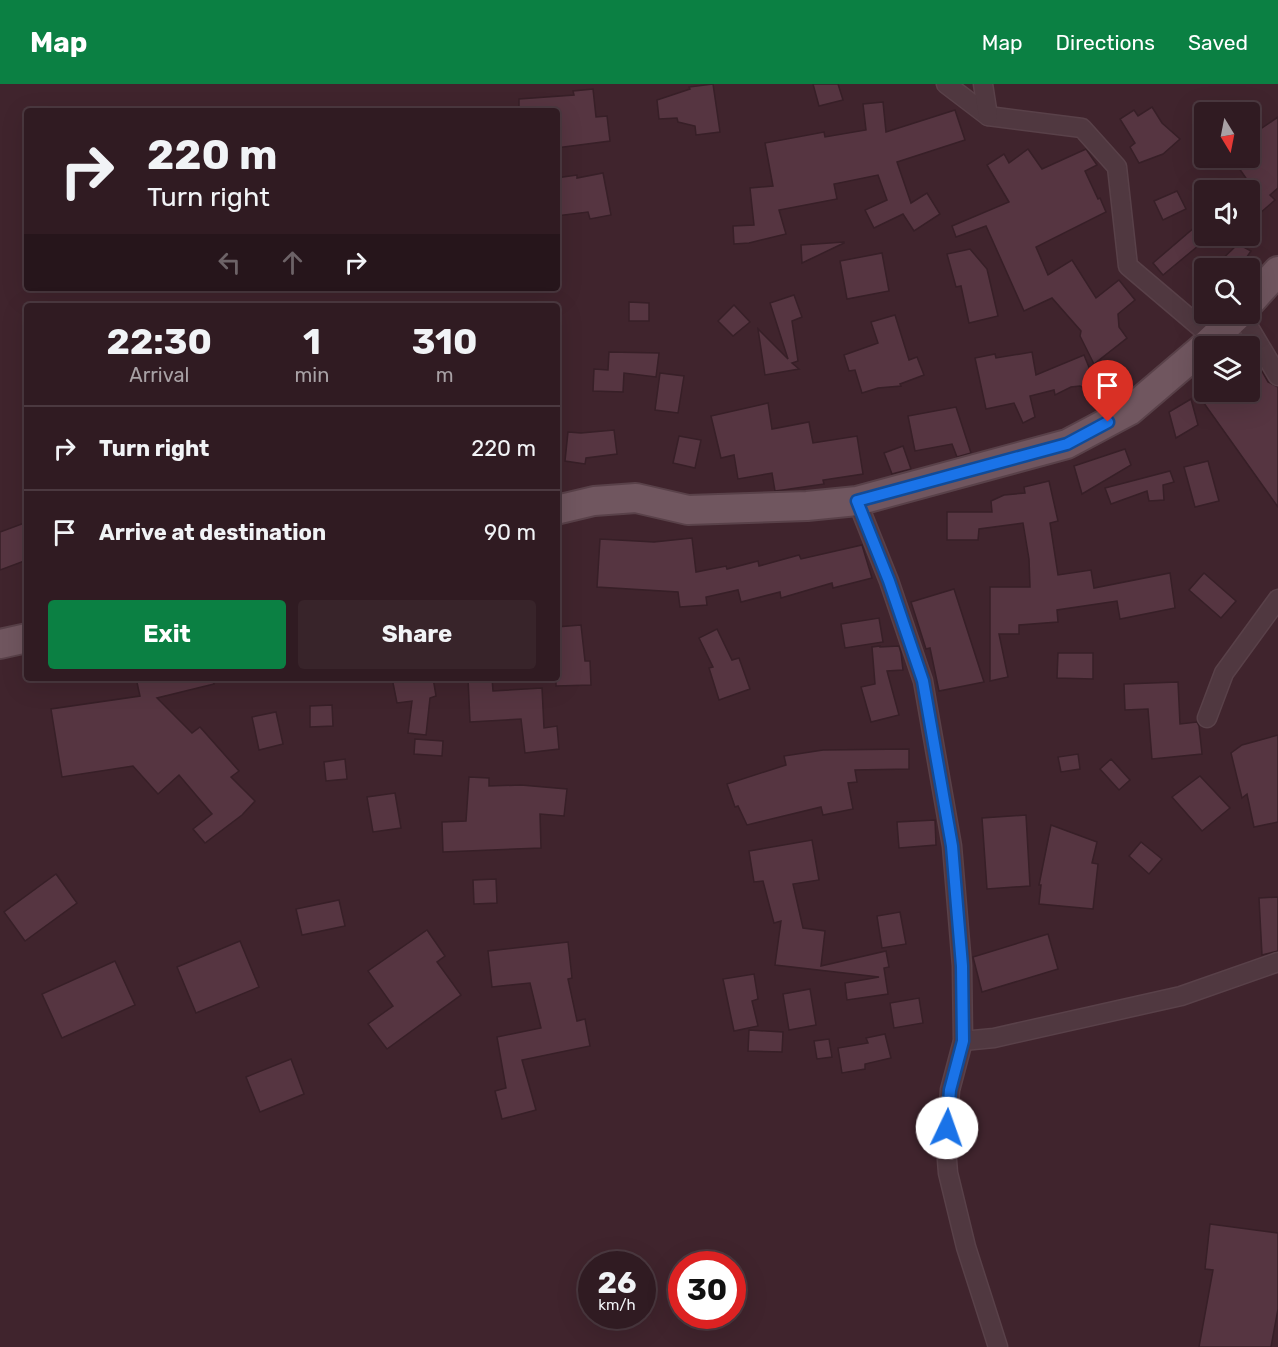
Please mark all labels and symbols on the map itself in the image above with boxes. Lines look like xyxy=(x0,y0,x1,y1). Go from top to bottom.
north arrow xyxy=(1194,102,1260,168)
pin xyxy=(1082,360,1133,422)
position arrow xyxy=(915,1096,979,1160)
speed limit sign: 30 xyxy=(668,1251,746,1329)

